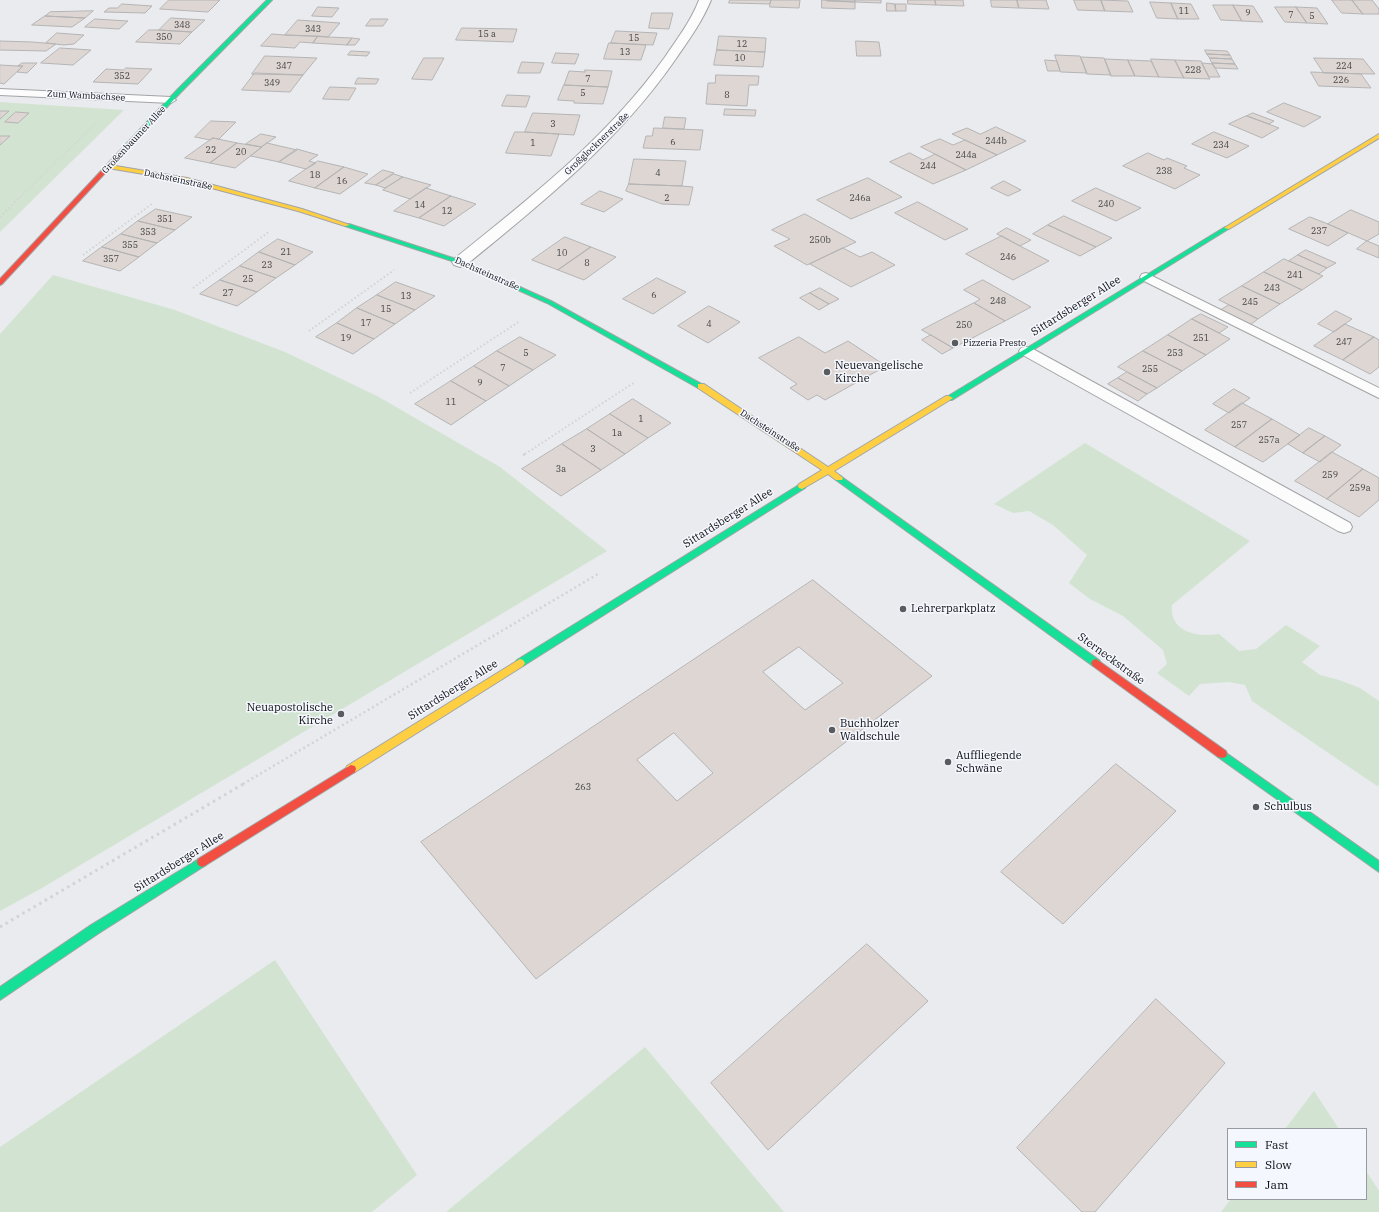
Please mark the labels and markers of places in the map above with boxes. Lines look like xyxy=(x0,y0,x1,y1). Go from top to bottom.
marker: Pizzeria Presto xyxy=(950,338,960,348)
place label: Pizzeria Presto xyxy=(963,338,1026,348)
place label: Neuevangelische Kirche xyxy=(835,359,923,385)
marker: Neuevangelische Kirche xyxy=(822,367,832,377)
place label: Lehrerparkplatz xyxy=(911,602,996,616)
marker: Lehrerparkplatz xyxy=(898,604,908,614)
place label: Neuapostolische Kirche xyxy=(247,701,333,727)
marker: Neuapostolische Kirche xyxy=(336,709,346,719)
place label: Buchholzer Waldschule xyxy=(840,717,900,743)
marker: Buchholzer Waldschule xyxy=(827,725,837,735)
place label: Auffliegende Schwäne xyxy=(956,749,1022,775)
marker: Auffliegende Schwäne xyxy=(943,757,953,767)
place label: Schulbus xyxy=(1264,800,1312,814)
marker: Schulbus xyxy=(1251,802,1261,812)

